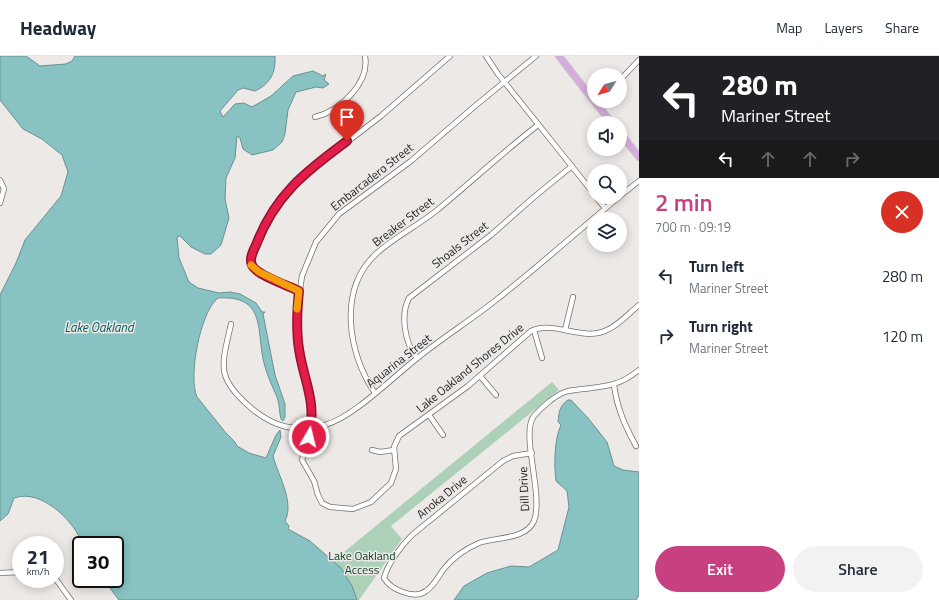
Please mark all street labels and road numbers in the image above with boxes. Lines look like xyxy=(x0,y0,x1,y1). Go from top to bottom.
street label: Embarcadero Street xyxy=(326,138,418,215)
street label: Breaker Street xyxy=(368,192,438,251)
street label: Shoals Street xyxy=(427,216,493,273)
street label: Lake Oakland Shores Drive xyxy=(412,318,528,417)
street label: Aquarina Street xyxy=(362,328,436,392)
street label: Dill Drive xyxy=(513,466,534,512)
street label: Anoka Drive xyxy=(412,470,471,523)

